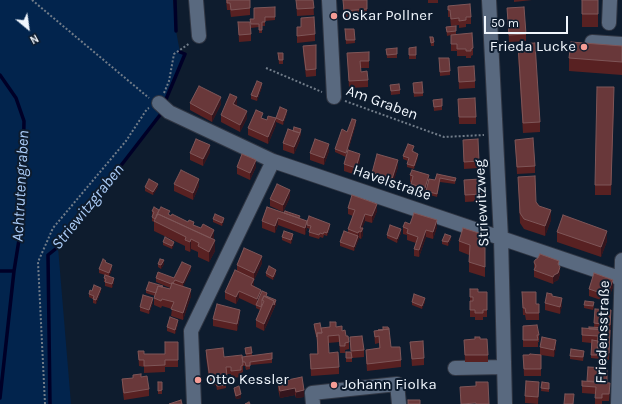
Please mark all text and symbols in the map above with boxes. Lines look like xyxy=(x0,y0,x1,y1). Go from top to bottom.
place label: Oskar Pollner xyxy=(342,7,432,25)
north arrow xyxy=(8,8,48,48)
scale bar xyxy=(486,8,570,34)
marker: Oskar Pollner xyxy=(329,11,339,21)
text: 50 m xyxy=(491,16,519,30)
text: N xyxy=(27,31,41,47)
place label: Frieda Lucke xyxy=(490,38,576,56)
marker: Frieda Lucke xyxy=(579,42,589,52)
street label: Am Graben xyxy=(344,82,420,124)
water label: Achtrutengraben xyxy=(8,130,34,242)
street label: Striewitzweg xyxy=(471,159,493,247)
water label: Striewitzgraben xyxy=(48,160,128,254)
street label: Havelstraße xyxy=(350,161,434,205)
street label: Friedensstraße xyxy=(592,280,614,384)
place label: Otto Kessler xyxy=(206,371,289,389)
marker: Otto Kessler xyxy=(193,375,203,385)
place label: Johann Fiolka xyxy=(342,376,437,394)
marker: Johann Fiolka xyxy=(329,380,339,390)

